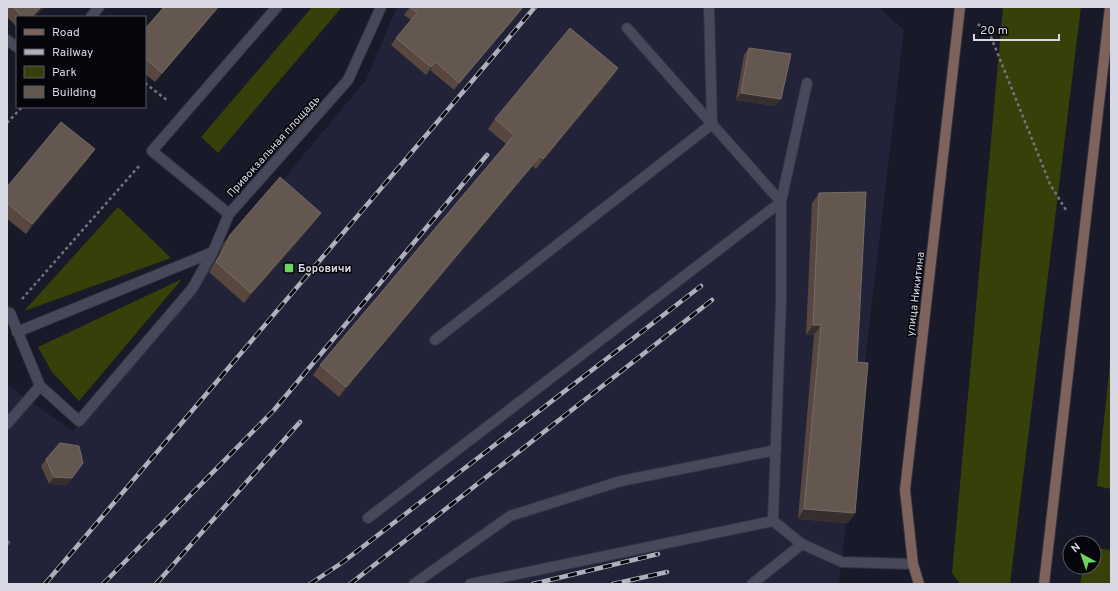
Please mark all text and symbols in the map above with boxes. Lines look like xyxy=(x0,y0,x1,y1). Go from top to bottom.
legend xyxy=(16,16,146,108)
scale bar xyxy=(974,16,1059,42)
text: 20 m xyxy=(980,23,1008,39)
text: Road xyxy=(52,25,80,41)
text: Railway xyxy=(52,45,93,61)
text: Park xyxy=(52,65,77,81)
text: Building xyxy=(52,85,96,101)
street label: Привокзальная площадь xyxy=(224,93,323,201)
street label: улица Никитина xyxy=(904,251,928,337)
marker: Боровичи xyxy=(283,262,295,274)
place label: Боровичи xyxy=(298,262,351,276)
north arrow xyxy=(1062,535,1102,575)
text: N xyxy=(1069,540,1084,556)

